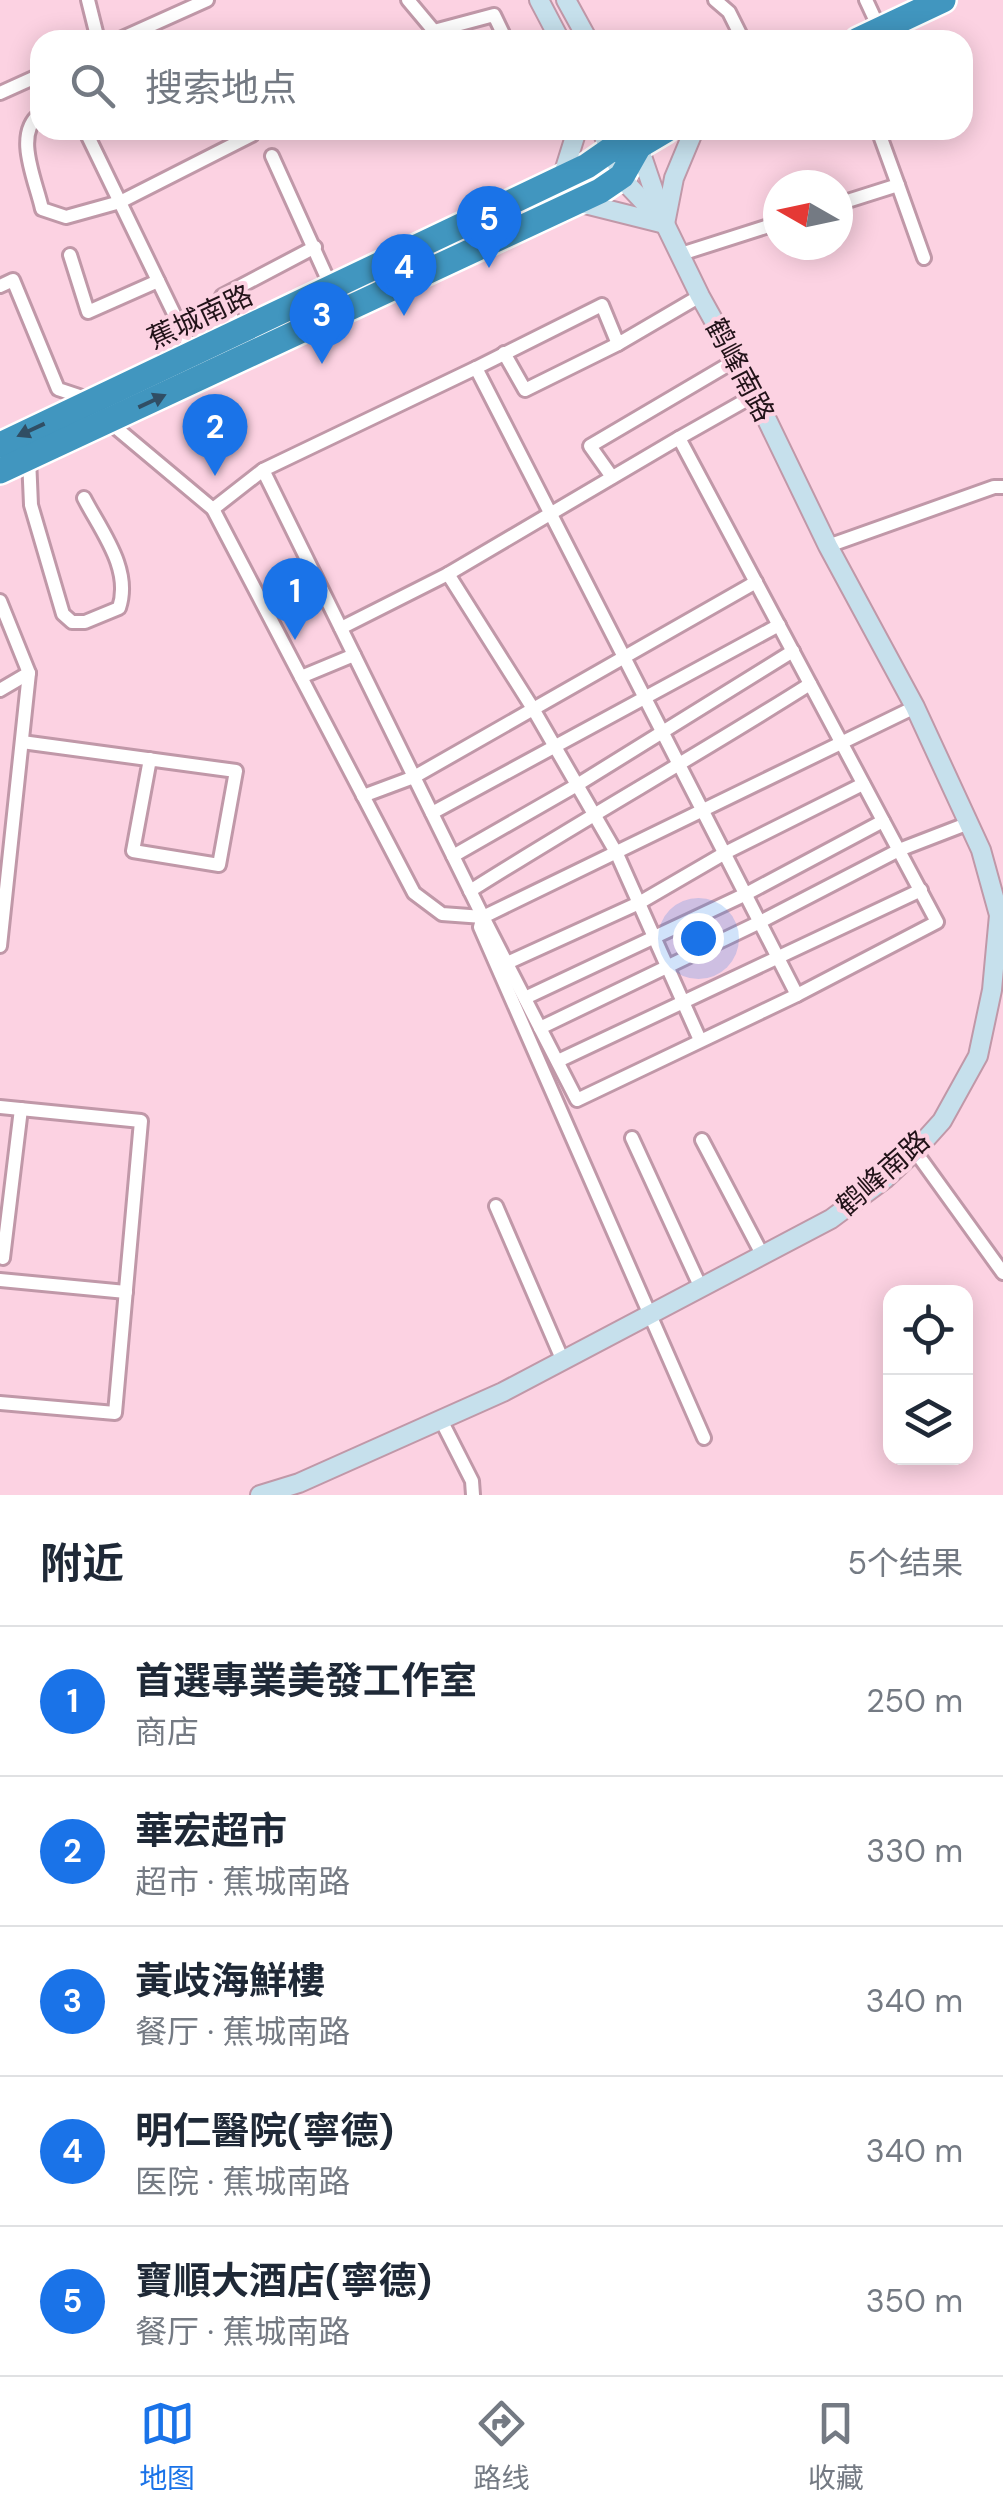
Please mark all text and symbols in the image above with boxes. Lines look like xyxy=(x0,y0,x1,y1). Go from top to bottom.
search box xyxy=(30,30,973,140)
icon: search xyxy=(65,58,120,113)
text: 搜索地点 xyxy=(145,63,297,113)
north arrow xyxy=(763,170,853,260)
pin: 5 xyxy=(456,186,522,268)
pin: 4 xyxy=(372,234,436,316)
street label: 蕉城南路 xyxy=(141,277,259,357)
pin: 3 xyxy=(290,282,354,364)
street label: 鹤峰南路 xyxy=(697,312,783,428)
one-way arrow xyxy=(138,392,167,409)
pin: 2 xyxy=(182,394,248,476)
one-way arrow xyxy=(17,421,46,438)
pin: 1 xyxy=(262,558,328,640)
your location xyxy=(673,913,724,964)
street label: 鹤峰南路 xyxy=(829,1122,937,1224)
map controls xyxy=(883,1285,973,1465)
button: locate xyxy=(883,1285,973,1375)
button: layers xyxy=(883,1375,973,1465)
text: 附近 xyxy=(40,1536,124,1591)
text: 5个结果 xyxy=(847,1542,963,1584)
text: 首選專業美發工作室 xyxy=(135,1656,477,1706)
text: 1 xyxy=(67,1680,78,1722)
text: 250 m xyxy=(866,1680,963,1722)
text: 商店 xyxy=(135,1711,199,1753)
text: 華宏超市 xyxy=(135,1806,287,1856)
text: 2 xyxy=(63,1830,82,1872)
text: 330 m xyxy=(866,1830,963,1872)
text: 超市 · 蕉城南路 xyxy=(135,1861,350,1903)
text: 黃歧海鮮樓 xyxy=(135,1956,325,2006)
text: 3 xyxy=(63,1980,82,2022)
text: 340 m xyxy=(866,1980,963,2022)
text: 餐厅 · 蕉城南路 xyxy=(135,2011,350,2053)
text: 明仁醫院(寧德) xyxy=(135,2106,394,2156)
text: 4 xyxy=(62,2130,83,2172)
text: 340 m xyxy=(866,2130,963,2172)
text: 医院 · 蕉城南路 xyxy=(135,2161,350,2203)
text: 寶順大酒店(寧德) xyxy=(135,2256,432,2306)
text: 5 xyxy=(63,2280,82,2322)
text: 350 m xyxy=(866,2280,963,2322)
text: 餐厅 · 蕉城南路 xyxy=(135,2311,350,2353)
tab: 地图 xyxy=(139,2396,195,2497)
tab: 路线 xyxy=(473,2396,530,2497)
tab: 收藏 xyxy=(808,2396,864,2497)

